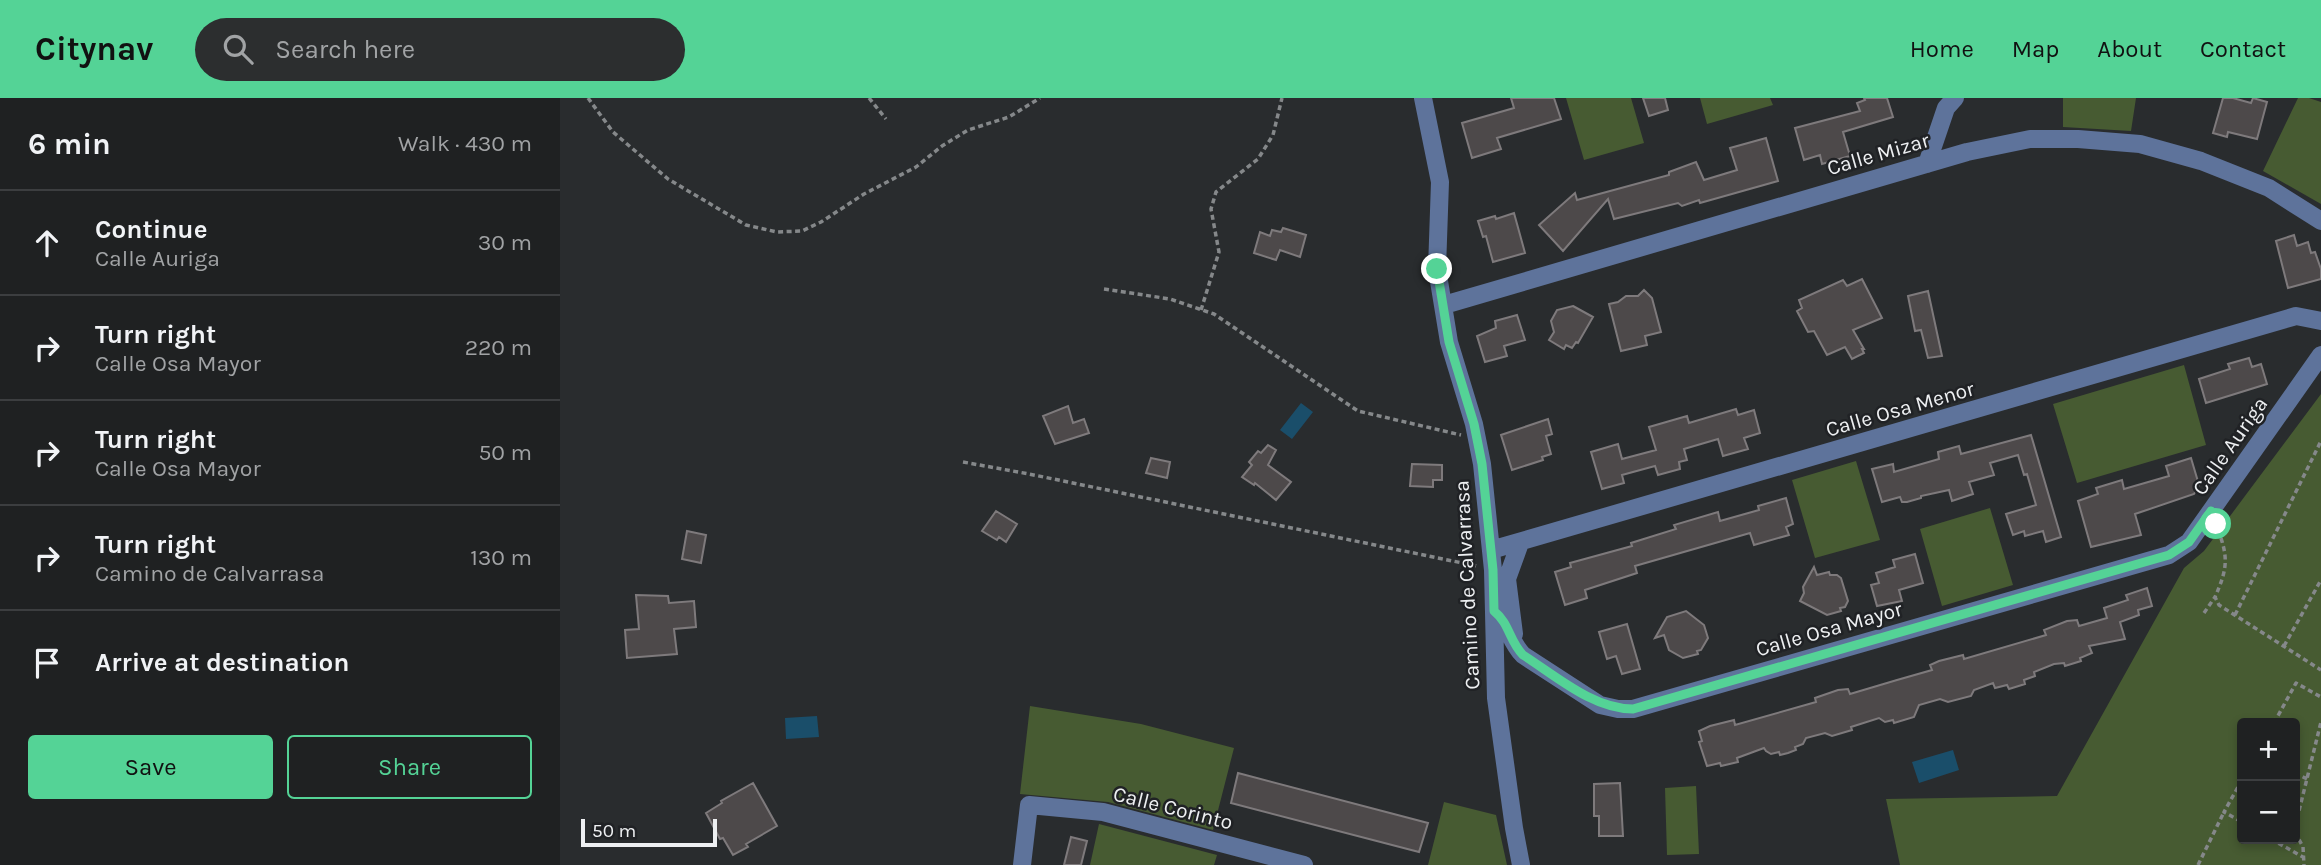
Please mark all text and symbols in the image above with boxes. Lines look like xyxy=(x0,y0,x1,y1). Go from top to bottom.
search box xyxy=(195,18,685,81)
text: Citynav xyxy=(35,30,153,68)
icon: search xyxy=(219,30,257,68)
text: Search here xyxy=(275,34,415,65)
text: Home xyxy=(1910,35,1974,63)
text: Map xyxy=(2012,35,2059,63)
text: About xyxy=(2097,35,2162,63)
text: Contact xyxy=(2200,35,2286,63)
text: 6 min xyxy=(28,126,111,162)
street label: Calle Mizar xyxy=(1824,128,1932,180)
text: Walk · 430 m xyxy=(398,130,532,157)
text: Continue xyxy=(95,214,207,245)
icon: ahead xyxy=(28,224,66,262)
text: 30 m xyxy=(478,229,532,256)
text: Calle Auriga xyxy=(95,245,220,272)
route end xyxy=(1421,253,1452,284)
text: Turn right xyxy=(95,319,216,350)
icon: right xyxy=(28,329,66,367)
text: 220 m xyxy=(465,334,532,361)
text: Calle Osa Mayor xyxy=(95,350,261,377)
street label: Calle Osa Menor xyxy=(1823,376,1977,442)
street label: Calle Auriga xyxy=(2187,392,2273,500)
text: Turn right xyxy=(95,424,216,455)
icon: right xyxy=(28,434,66,472)
text: 50 m xyxy=(478,439,532,466)
text: Calle Osa Mayor xyxy=(95,455,261,482)
street label: Camino de Calvarrasa xyxy=(1450,480,1484,690)
route start xyxy=(2200,508,2231,539)
text: Turn right xyxy=(95,529,216,560)
icon: right xyxy=(28,539,66,577)
text: 130 m xyxy=(470,544,532,571)
text: Camino de Calvarrasa xyxy=(95,560,324,587)
street label: Calle Osa Mayor xyxy=(1753,597,1905,661)
icon: arrive xyxy=(28,644,66,682)
text: Arrive at destination xyxy=(95,647,349,678)
map controls xyxy=(2237,718,2300,844)
button: + xyxy=(2237,718,2300,781)
button: Save xyxy=(28,735,273,799)
button: Share xyxy=(287,735,532,799)
button: − xyxy=(2237,781,2300,844)
street label: Calle Corinto xyxy=(1111,782,1235,834)
scale bar xyxy=(581,816,718,848)
text: 50 m xyxy=(592,820,636,842)

